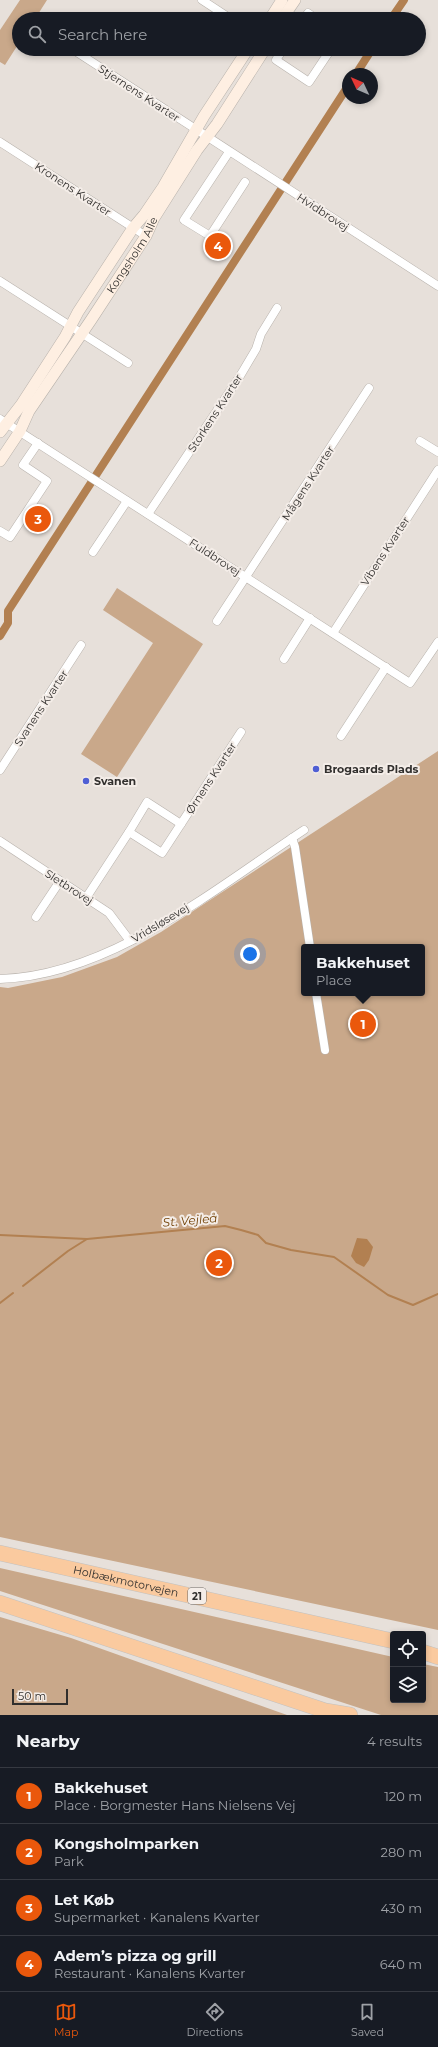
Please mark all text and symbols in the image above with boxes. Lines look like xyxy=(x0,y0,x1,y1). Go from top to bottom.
search box xyxy=(12,12,426,56)
icon: search xyxy=(26,23,48,45)
text: Search here xyxy=(58,25,147,44)
street label: Stjernens Kvarter xyxy=(96,61,182,125)
north arrow xyxy=(342,68,378,104)
street label: Kronens Kvarter xyxy=(32,159,114,219)
street label: Hvidbrovej xyxy=(294,190,352,234)
street label: Kongsholm Alle xyxy=(103,214,161,296)
pin: 4 xyxy=(205,231,231,261)
street label: Storkens Kvarter xyxy=(184,371,246,455)
street label: Mågens Kvarter xyxy=(279,443,337,523)
pin: 3 xyxy=(25,504,51,534)
street label: Vibens Kvarter xyxy=(357,514,413,588)
street label: Fuldbrovej xyxy=(187,535,243,579)
street label: Svanens Kvarter xyxy=(11,667,71,749)
street label: Ørnens Kvarter xyxy=(183,739,239,817)
place label: Brogaards Plads xyxy=(324,762,419,776)
marker: Brogaards Plads xyxy=(311,764,321,774)
place label: Svanen xyxy=(94,774,136,788)
marker: Svanen xyxy=(81,776,91,786)
street label: Sletbrovej xyxy=(42,866,96,908)
street label: Vridsløsevej xyxy=(129,900,191,946)
your location xyxy=(240,944,260,964)
popup xyxy=(301,944,425,996)
text: Bakkehuset xyxy=(316,953,410,972)
text: Place xyxy=(316,972,352,988)
pin: 1 xyxy=(350,1009,376,1039)
water label: St. Vejleå xyxy=(162,1210,218,1230)
pin: 2 xyxy=(206,1248,232,1278)
street label: Holbækmotorvejen xyxy=(72,1563,180,1600)
road number: 21 xyxy=(188,1588,206,1604)
map controls xyxy=(390,1631,426,1703)
button: locate xyxy=(390,1631,426,1667)
button: layers xyxy=(390,1667,426,1703)
scale bar xyxy=(12,1687,68,1706)
text: 50 m xyxy=(18,1689,46,1703)
text: Nearby xyxy=(16,1731,80,1751)
text: 4 results xyxy=(367,1733,422,1749)
text: Bakkehuset xyxy=(54,1778,148,1797)
text: 1 xyxy=(26,1788,32,1804)
text: 120 m xyxy=(384,1788,422,1804)
text: Place · Borgmester Hans Nielsens Vej xyxy=(54,1797,296,1813)
text: Kongsholmparken xyxy=(54,1834,199,1853)
text: 2 xyxy=(25,1844,33,1860)
text: 280 m xyxy=(381,1844,422,1860)
text: Park xyxy=(54,1853,84,1869)
text: Let Køb xyxy=(54,1890,114,1909)
text: 3 xyxy=(25,1900,33,1916)
text: 430 m xyxy=(380,1900,422,1916)
text: Supermarket · Kanalens Kvarter xyxy=(54,1909,260,1925)
text: Adem’s pizza og grill xyxy=(54,1946,217,1965)
text: 4 xyxy=(25,1956,33,1972)
text: 640 m xyxy=(380,1956,422,1972)
text: Restaurant · Kanalens Kvarter xyxy=(54,1965,245,1981)
tab: Map xyxy=(54,2001,78,2039)
tab: Directions xyxy=(187,2001,243,2039)
tab: Saved xyxy=(351,2001,384,2039)

